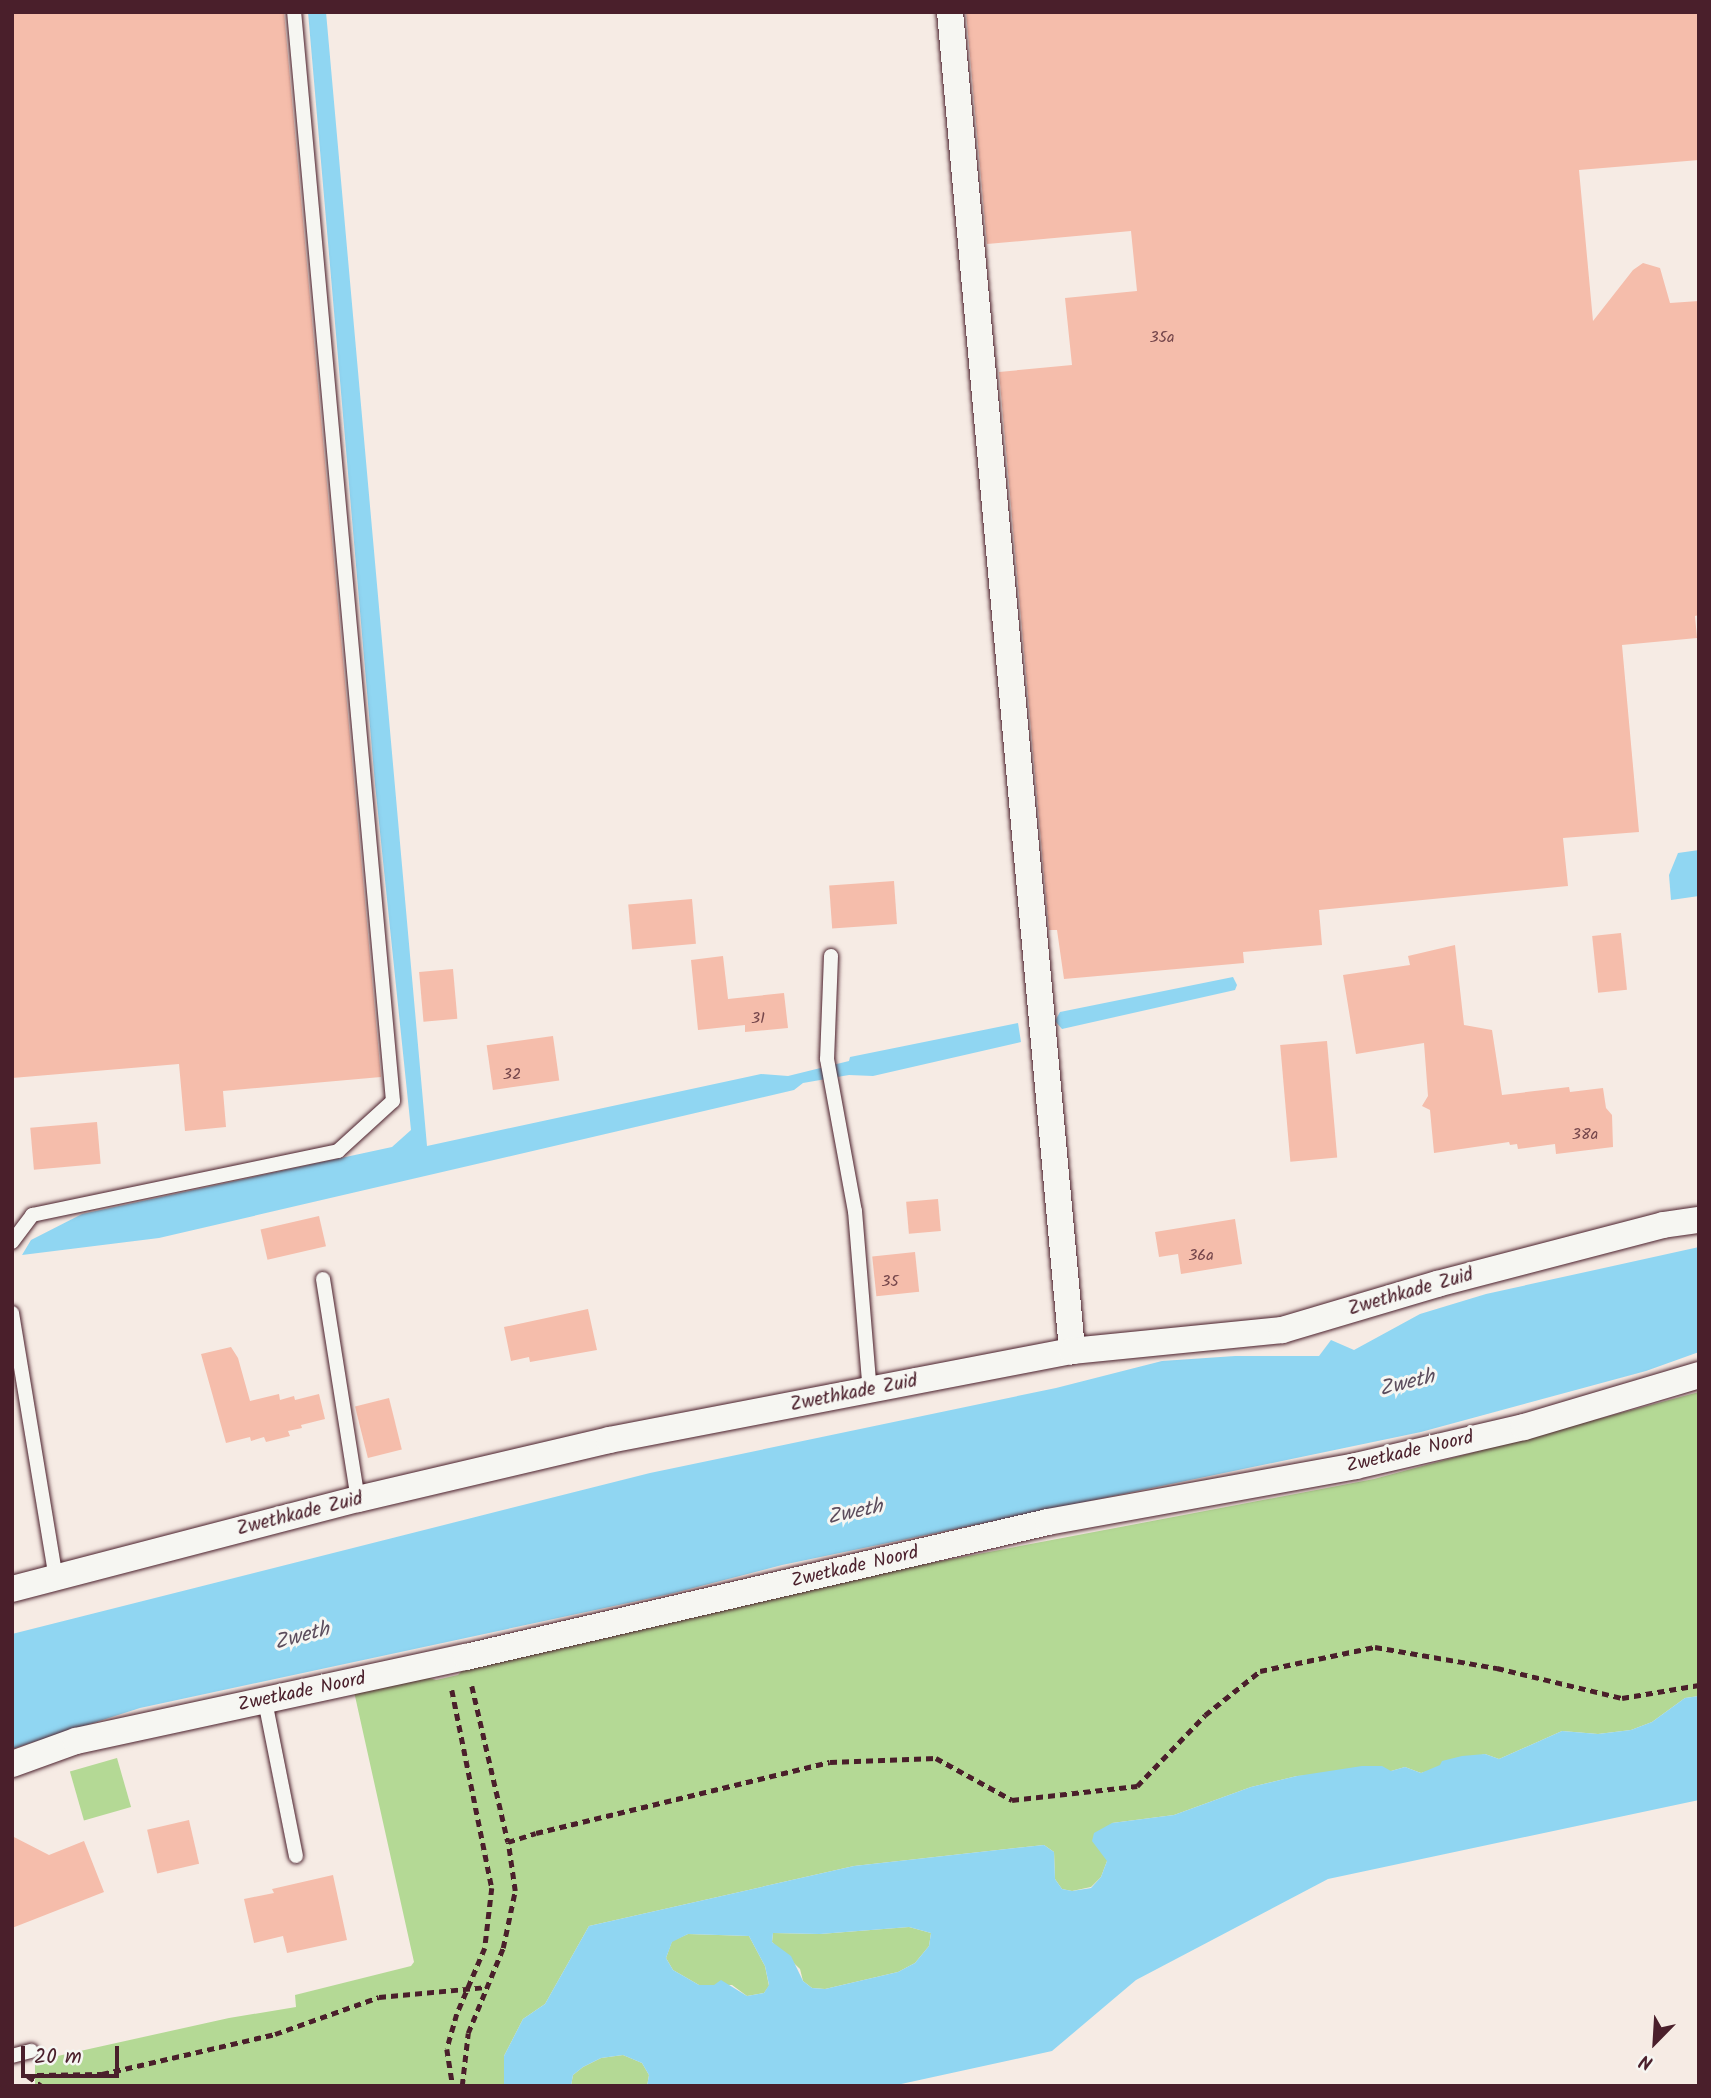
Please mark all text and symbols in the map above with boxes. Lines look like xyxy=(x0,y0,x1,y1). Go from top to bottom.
house number: 35a xyxy=(1149,328,1175,348)
house number: 31 xyxy=(751,1009,765,1029)
house number: 32 xyxy=(503,1065,521,1085)
house number: 38a xyxy=(1572,1125,1598,1145)
house number: 36a xyxy=(1188,1246,1214,1266)
street label: Zwethkade Zuid xyxy=(1346,1264,1476,1322)
house number: 35 xyxy=(881,1272,899,1292)
water label: Zweth xyxy=(1377,1365,1437,1403)
street label: Zwethkade Zuid xyxy=(788,1370,920,1418)
street label: Zwetkade Noord xyxy=(1344,1427,1476,1479)
street label: Zwethkade Zuid xyxy=(235,1488,365,1542)
water label: Zweth xyxy=(825,1495,885,1531)
street label: Zwetkade Noord xyxy=(789,1542,921,1594)
water label: Zweth xyxy=(272,1618,332,1656)
street label: Zwetkade Noord xyxy=(236,1668,368,1718)
north arrow xyxy=(1620,2007,1690,2077)
scale bar xyxy=(24,2032,122,2076)
text: 20 m xyxy=(34,2041,82,2074)
text: N xyxy=(1635,2045,1658,2077)

